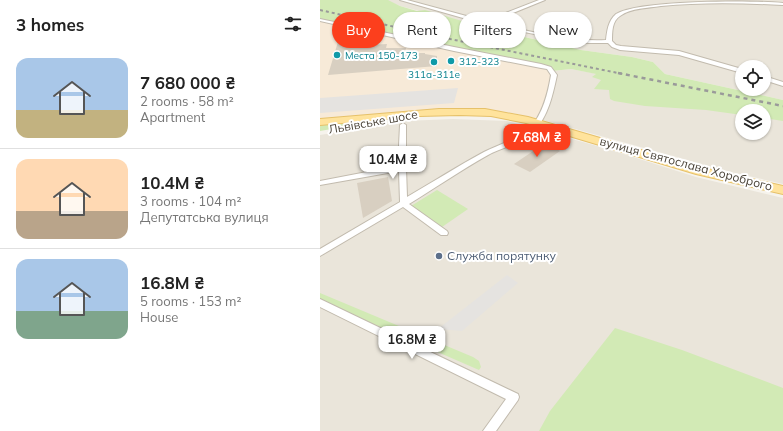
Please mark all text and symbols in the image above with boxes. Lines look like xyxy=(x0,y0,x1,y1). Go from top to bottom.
chip: Buy xyxy=(332,12,385,48)
chip: Rent xyxy=(393,12,451,48)
chip: Filters xyxy=(459,12,526,48)
chip: New xyxy=(534,12,592,48)
icon: filters xyxy=(282,13,304,35)
text: 3 homes xyxy=(16,14,84,35)
place label: Места 150-173 xyxy=(345,49,418,62)
marker: Места 150-173 xyxy=(332,50,342,60)
place label: 312-323 xyxy=(459,55,499,68)
marker: 312-323 xyxy=(446,56,456,66)
marker: 311а-311е xyxy=(429,57,439,67)
map controls xyxy=(735,60,771,140)
button: locate xyxy=(735,60,771,96)
place label: 311а-311е xyxy=(408,68,460,81)
text: 7 680 000 ₴ xyxy=(140,72,236,93)
icon: home xyxy=(48,74,96,122)
text: 2 rooms · 58 m² xyxy=(140,93,234,109)
button: layers xyxy=(735,104,771,140)
street label: Львівське шосе xyxy=(327,106,419,137)
text: Apartment xyxy=(140,109,205,125)
pin: 7.68M ₴ xyxy=(500,124,574,158)
text: 7.68M ₴ xyxy=(512,129,562,145)
street label: вулиця Святослава Хороброго xyxy=(598,133,774,194)
pin: 10.4M ₴ xyxy=(356,146,430,180)
text: 10.4M ₴ xyxy=(368,151,418,167)
text: 10.4M ₴ xyxy=(140,172,204,193)
icon: home xyxy=(48,175,96,223)
text: 3 rooms · 104 m² xyxy=(140,193,241,209)
text: Депутатська вулиця xyxy=(140,209,269,225)
place label: Служба порятунку xyxy=(447,248,557,263)
marker: Служба порятунку xyxy=(434,251,444,261)
text: 16.8M ₴ xyxy=(140,272,204,293)
icon: home xyxy=(48,275,96,323)
text: 5 rooms · 153 m² xyxy=(140,293,241,309)
text: House xyxy=(140,309,178,325)
pin: 16.8M ₴ xyxy=(375,326,449,360)
text: 16.8M ₴ xyxy=(387,331,437,347)

